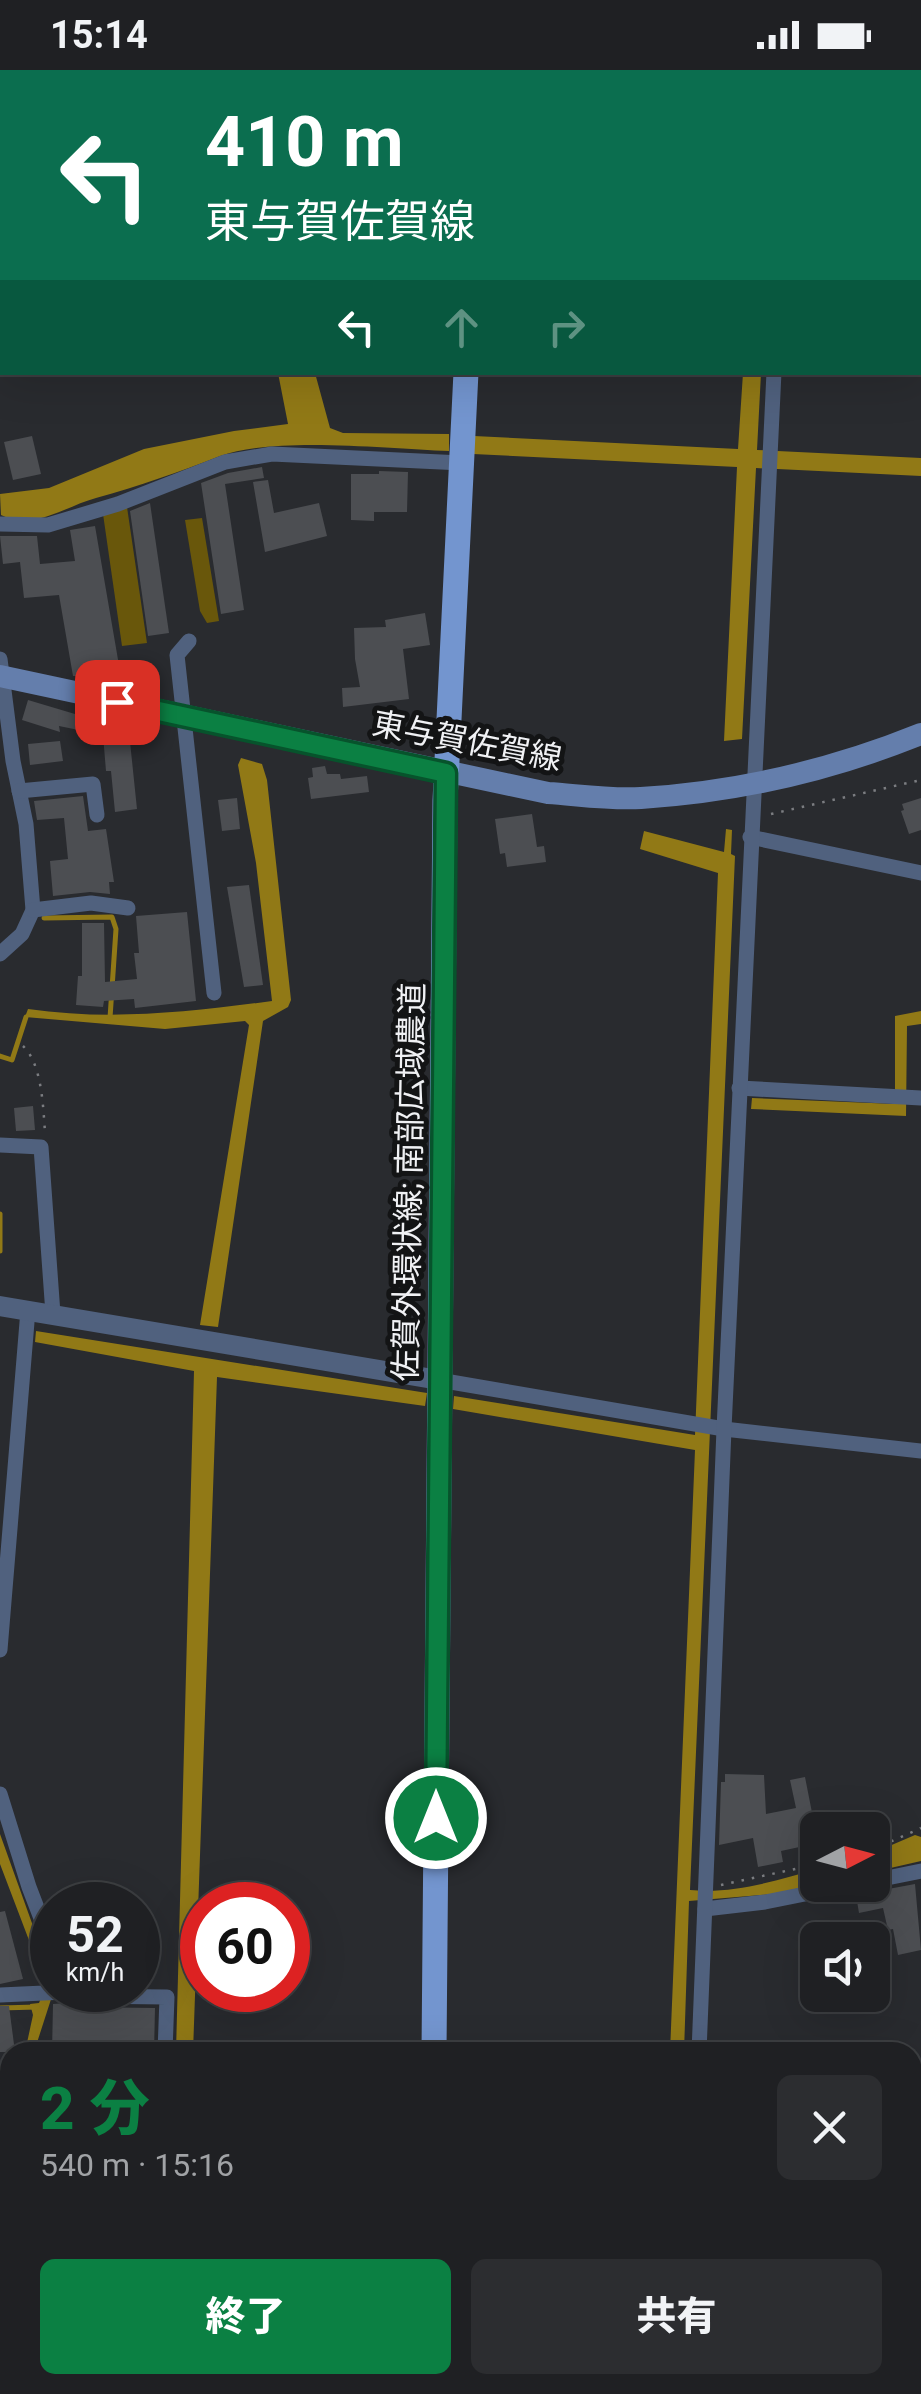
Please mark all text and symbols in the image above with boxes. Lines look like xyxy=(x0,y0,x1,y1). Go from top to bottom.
text: 15:14 xyxy=(50,13,148,57)
text: 410 m xyxy=(205,101,404,183)
icon: left xyxy=(40,110,170,240)
text: 東与賀佐賀線 xyxy=(205,195,475,248)
icon: left xyxy=(329,300,384,355)
icon: ahead xyxy=(434,300,489,355)
icon: right xyxy=(539,300,594,355)
pin xyxy=(75,660,160,745)
icon: arrive xyxy=(90,675,145,730)
street label: 東与賀佐賀線 xyxy=(369,704,565,778)
street label: 佐賀外環状線; 南部広域農道 xyxy=(387,982,431,1382)
position arrow xyxy=(384,1766,488,1870)
north arrow xyxy=(800,1812,890,1902)
map controls xyxy=(800,1812,890,2012)
speed limit sign: 60 xyxy=(180,1882,310,2012)
text: 52 xyxy=(66,1906,124,1964)
button: sound xyxy=(800,1922,890,2012)
text: km/h xyxy=(66,1958,124,1987)
text: 2 分 xyxy=(40,2073,150,2144)
button: close xyxy=(777,2075,882,2180)
text: 540 m · 15:16 xyxy=(40,2146,234,2184)
button: 終了 xyxy=(40,2259,451,2374)
button: 共有 xyxy=(471,2259,882,2374)

